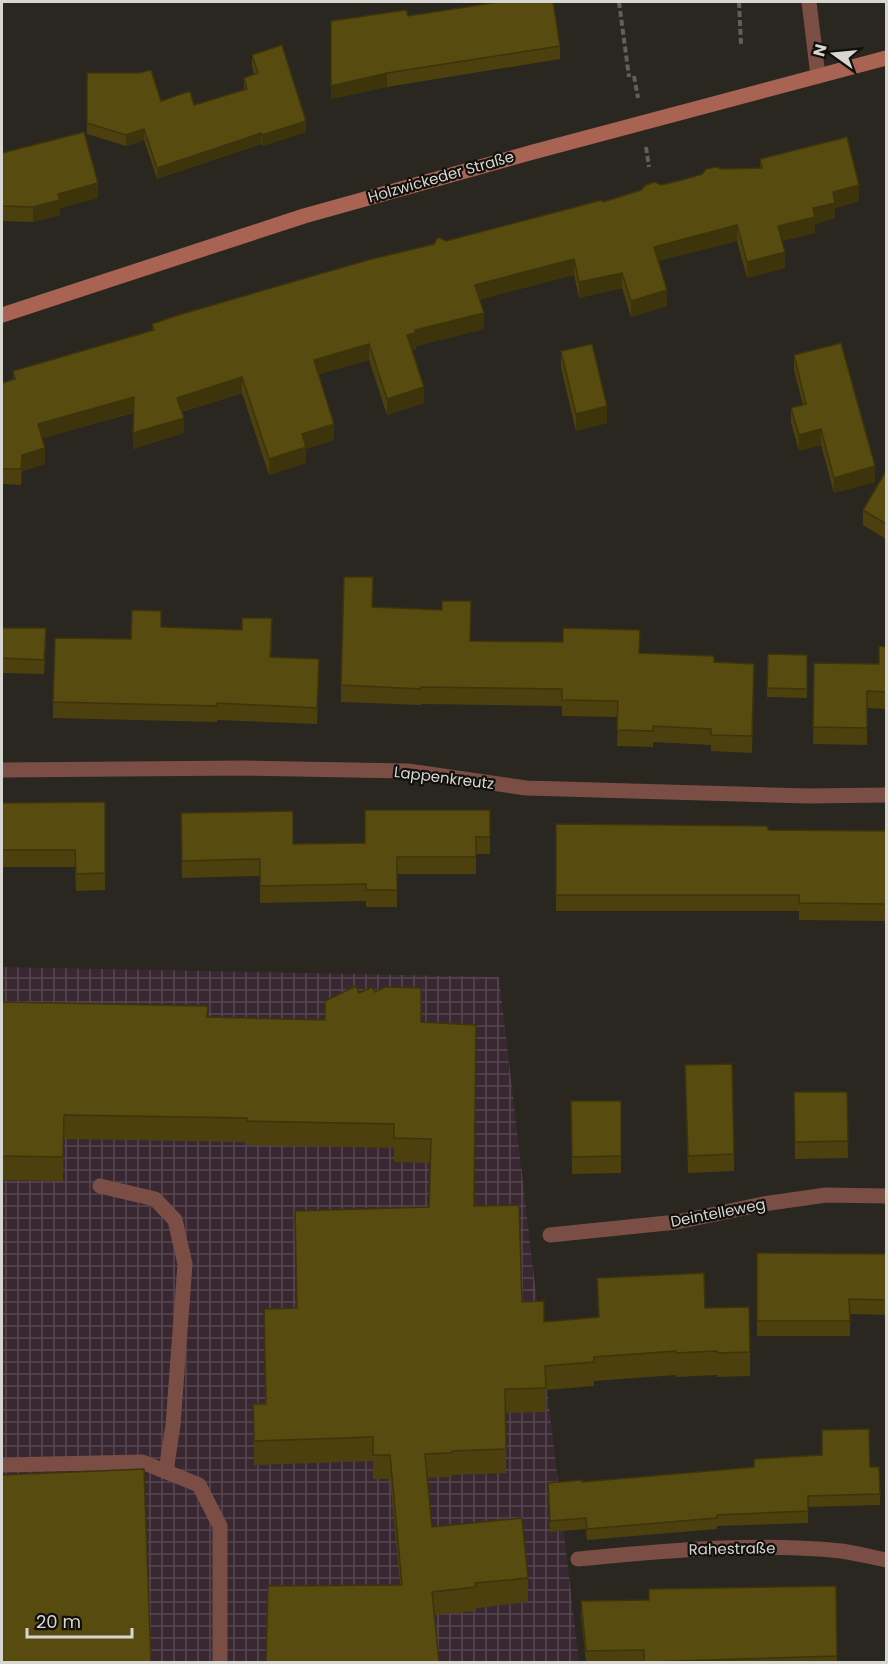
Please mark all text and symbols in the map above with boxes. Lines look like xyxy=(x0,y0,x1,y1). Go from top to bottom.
north arrow xyxy=(804,24,864,84)
text: N xyxy=(807,41,833,59)
street label: Holzwickeder Straße xyxy=(365,146,516,207)
street label: Lappenkreutz xyxy=(393,761,495,794)
street label: Deintelleweg xyxy=(669,1193,767,1232)
street label: Rahestraße xyxy=(688,1537,776,1560)
scale bar xyxy=(27,1601,132,1639)
text: 20 m xyxy=(36,1609,81,1634)

